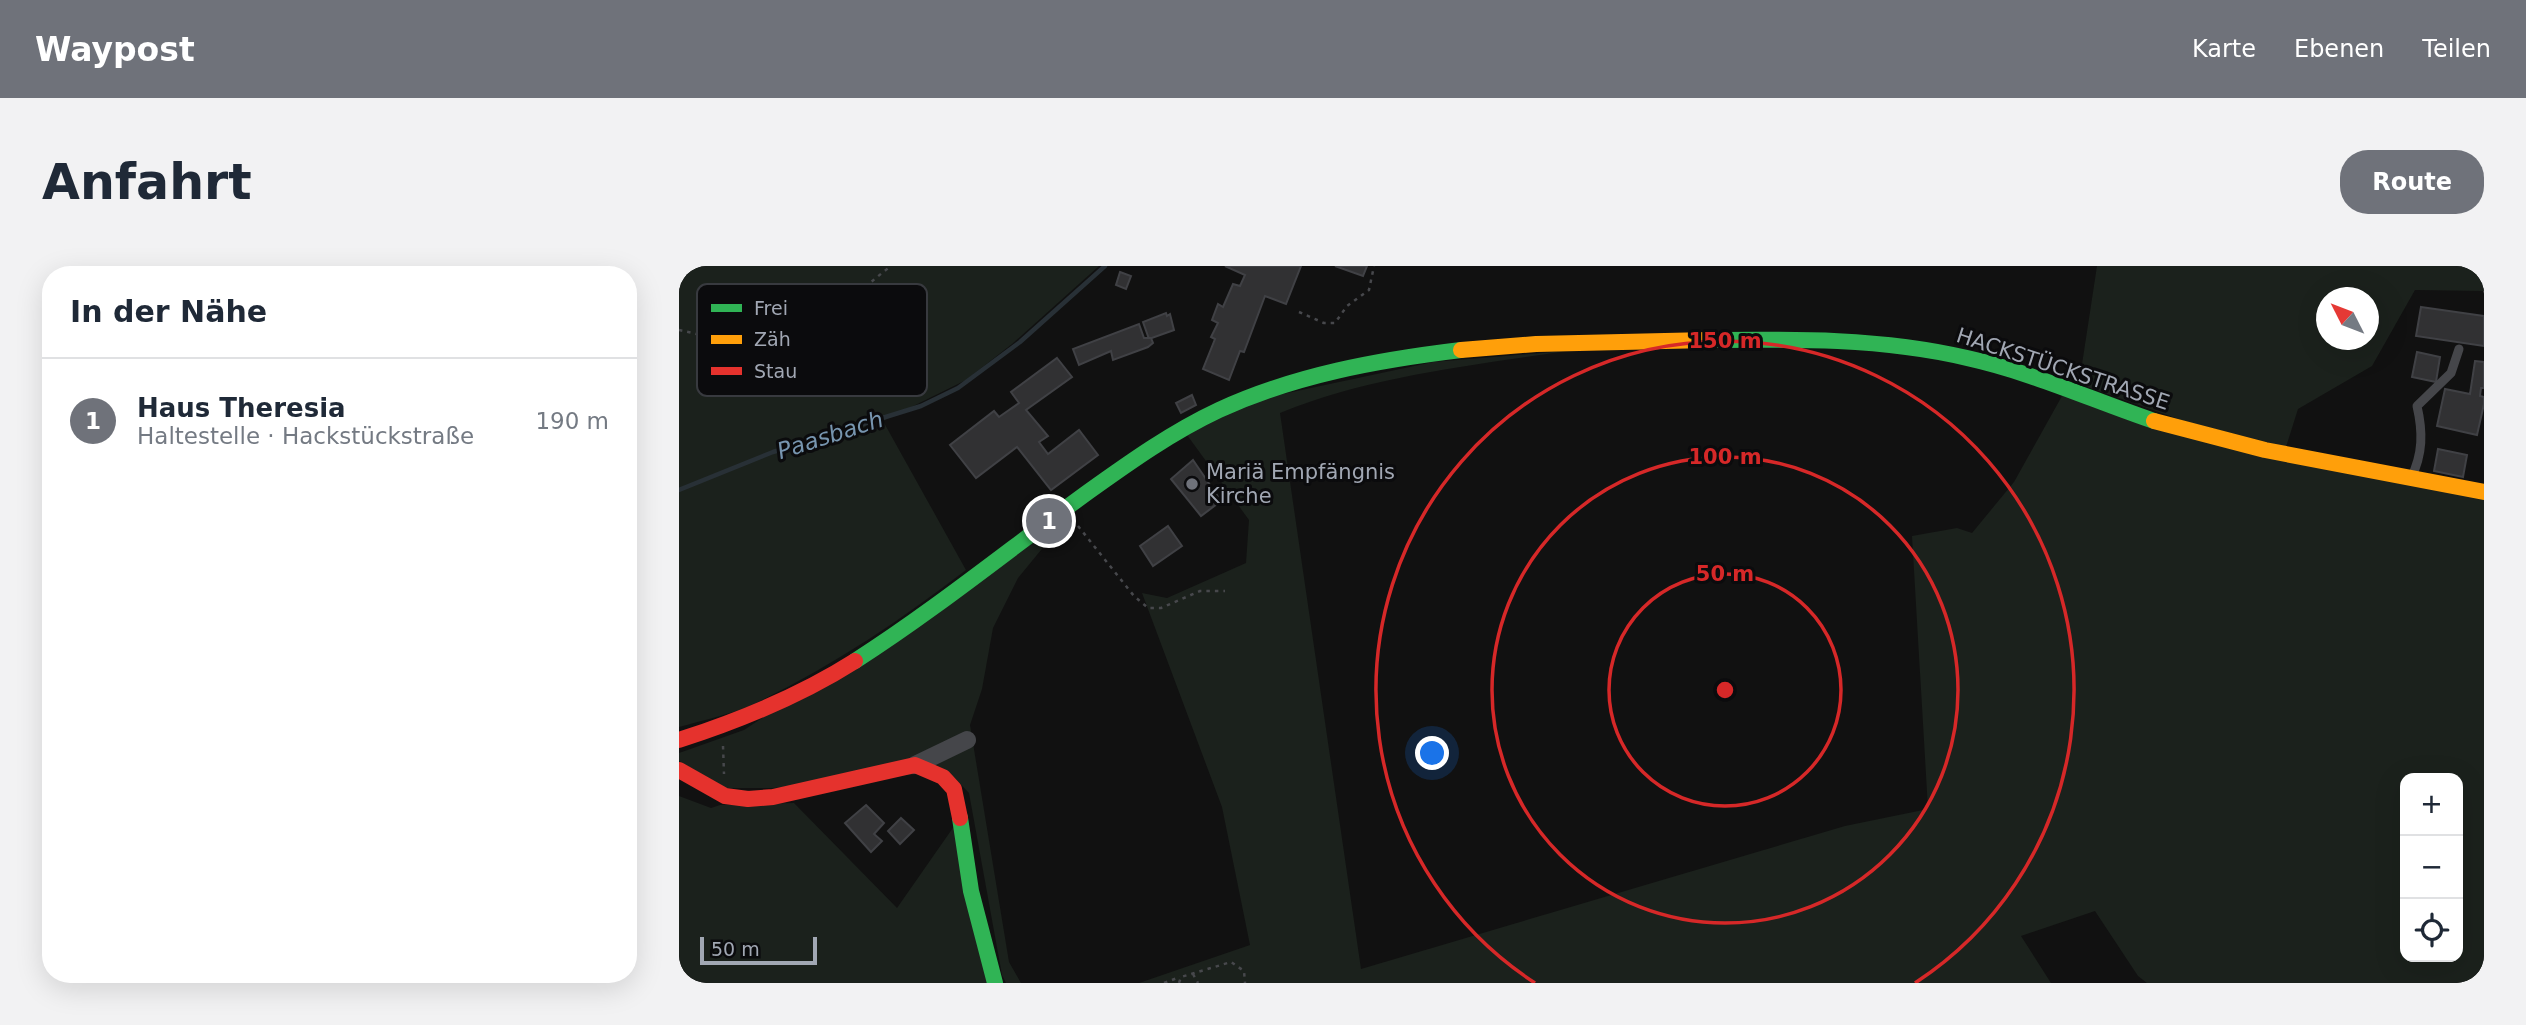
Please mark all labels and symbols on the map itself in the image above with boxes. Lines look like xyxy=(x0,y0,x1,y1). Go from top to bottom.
legend xyxy=(697,284,927,396)
north arrow xyxy=(2316,287,2379,350)
text: Frei xyxy=(754,297,788,319)
street label: HACKSTÜCKSTRASSE xyxy=(1954,322,2173,415)
text: Zäh xyxy=(754,328,791,350)
text: 150 m xyxy=(1688,329,1762,353)
text: Stau xyxy=(754,360,797,382)
water label: Paasbach xyxy=(774,406,886,464)
text: 100 m xyxy=(1688,445,1762,469)
place label: Mariä Empfängnis Kirche xyxy=(1206,460,1395,508)
marker: Mariä Empfängnis Kirche xyxy=(1184,476,1200,492)
pin: 1 xyxy=(1026,495,1072,547)
text: 50 m xyxy=(1696,562,1754,586)
centre of rings xyxy=(1713,678,1737,702)
your location xyxy=(1415,736,1449,770)
scale bar xyxy=(700,934,817,966)

